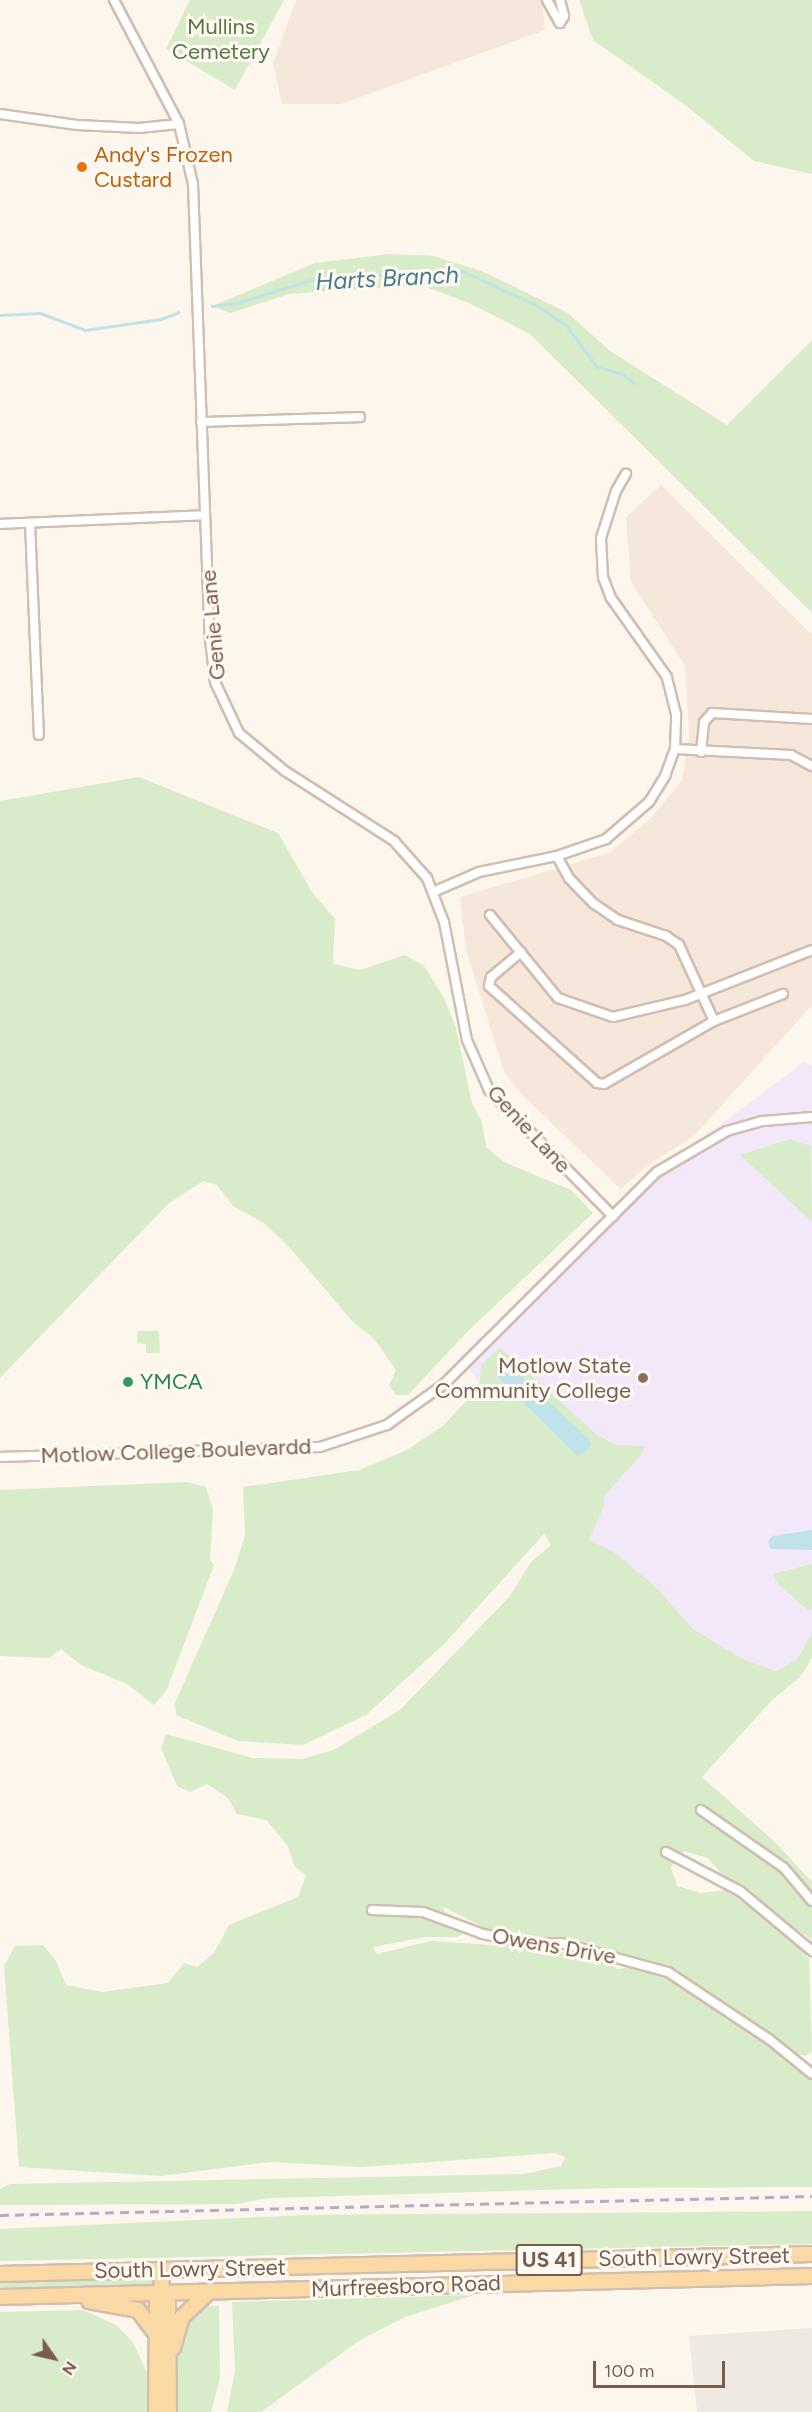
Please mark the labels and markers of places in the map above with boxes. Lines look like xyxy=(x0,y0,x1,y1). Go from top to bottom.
place label: Andy's Frozen Custard xyxy=(94,141,233,192)
marker: Andy's Frozen Custard xyxy=(75,160,89,174)
place label: Motlow State Community College xyxy=(435,1352,631,1404)
place label: YMCA xyxy=(140,1369,203,1395)
marker: Motlow State Community College xyxy=(636,1371,650,1385)
marker: YMCA xyxy=(121,1375,135,1389)

